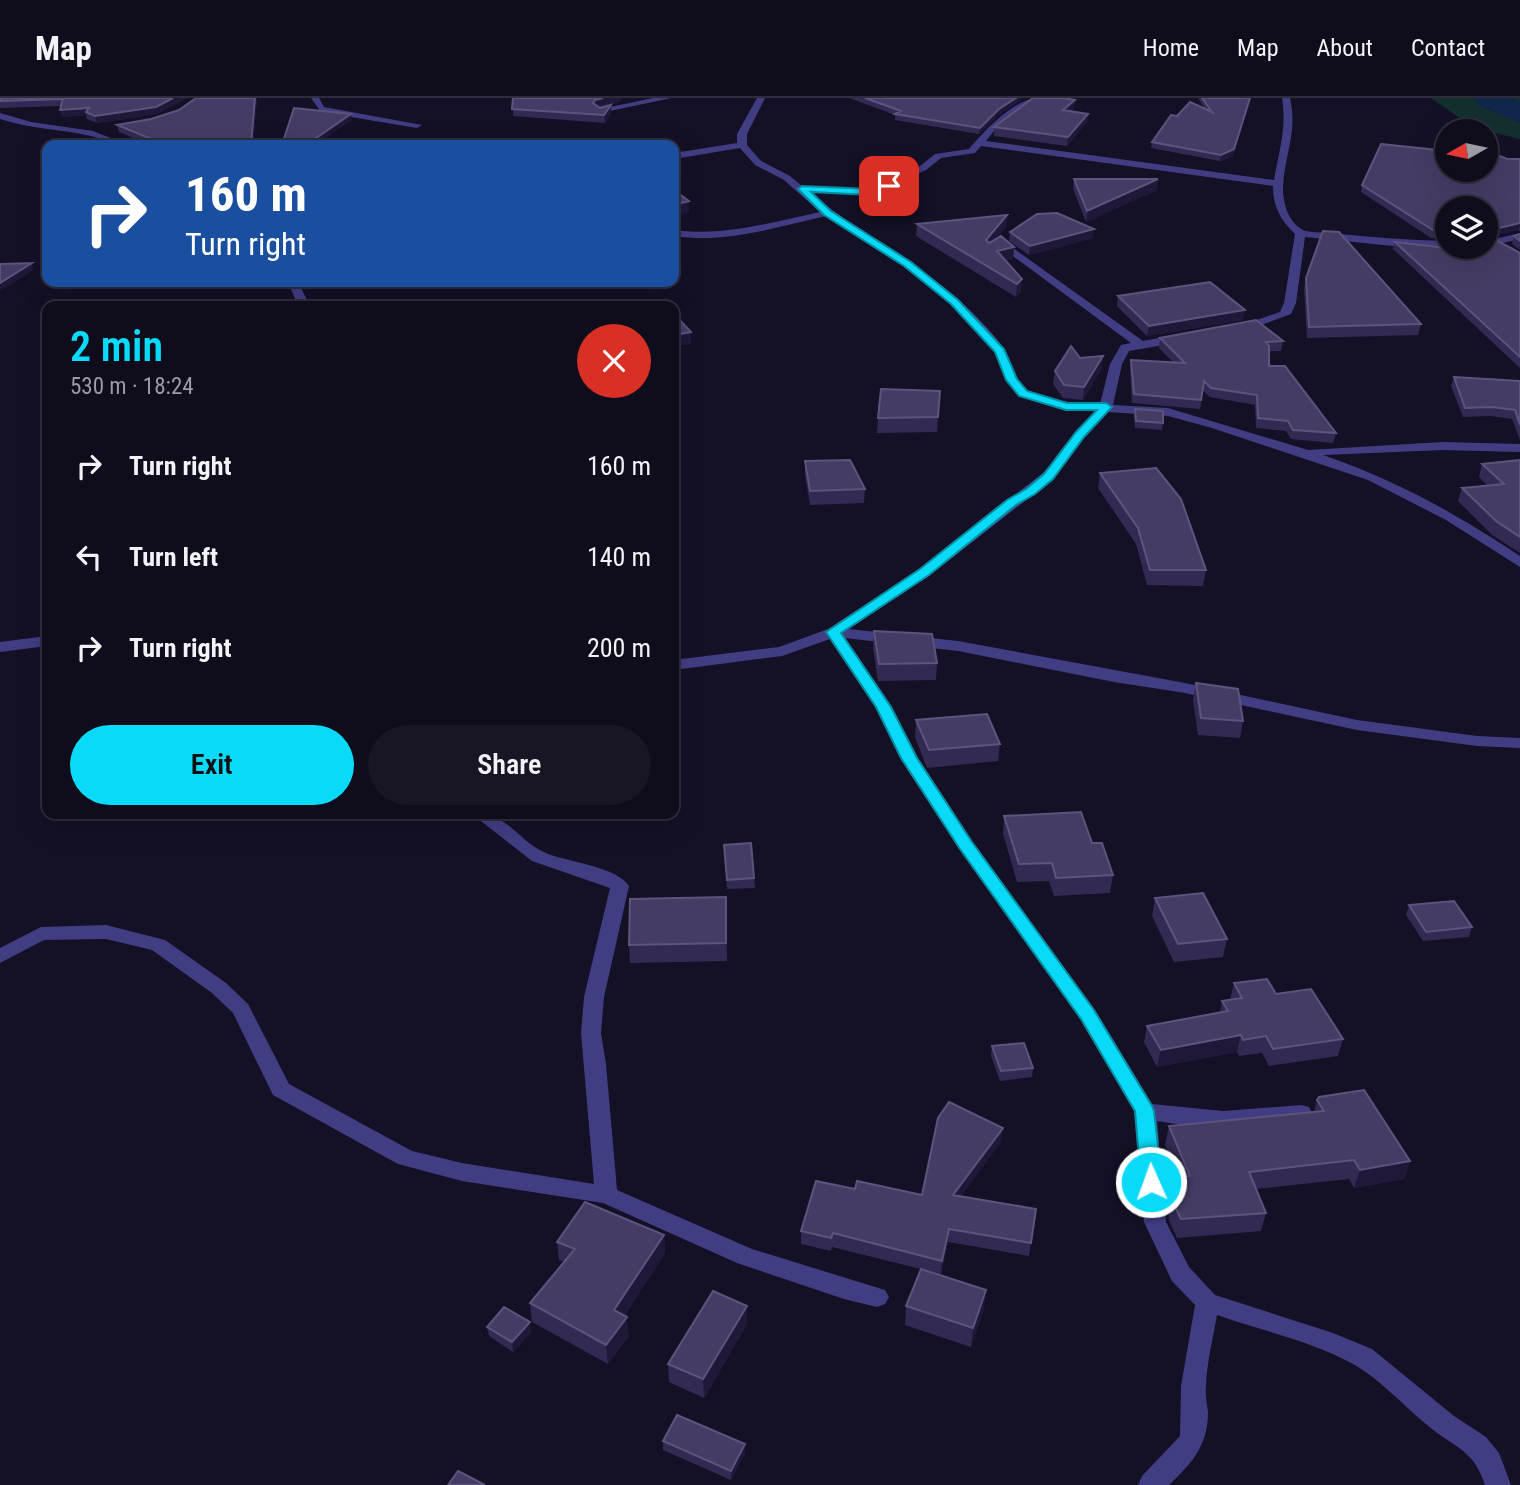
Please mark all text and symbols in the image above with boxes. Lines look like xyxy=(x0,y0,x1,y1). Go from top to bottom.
text: Map xyxy=(35,29,92,68)
text: Home xyxy=(1143,34,1199,62)
text: Map xyxy=(1237,34,1279,62)
text: About xyxy=(1317,34,1373,62)
text: Contact xyxy=(1411,34,1485,62)
north arrow xyxy=(1435,119,1498,182)
map controls xyxy=(1435,119,1498,259)
pin xyxy=(859,156,919,216)
text: 160 m xyxy=(185,166,307,223)
icon: arrive xyxy=(870,167,908,205)
icon: right xyxy=(70,168,161,259)
button: layers xyxy=(1435,196,1498,259)
text: Turn right xyxy=(185,225,306,263)
text: 2 min xyxy=(70,322,163,371)
button: close xyxy=(577,324,651,398)
text: 530 m · 18:24 xyxy=(70,373,194,400)
icon: right xyxy=(70,447,108,485)
text: Turn right xyxy=(129,451,231,481)
text: 160 m xyxy=(587,451,651,481)
icon: left xyxy=(70,538,108,576)
text: Turn left xyxy=(129,542,218,572)
text: 140 m xyxy=(587,542,651,572)
icon: right xyxy=(70,629,108,667)
text: Turn right xyxy=(129,633,231,663)
text: 200 m xyxy=(587,633,651,663)
button: Exit xyxy=(70,725,354,805)
button: Share xyxy=(368,725,651,805)
position arrow xyxy=(1114,1145,1188,1219)

